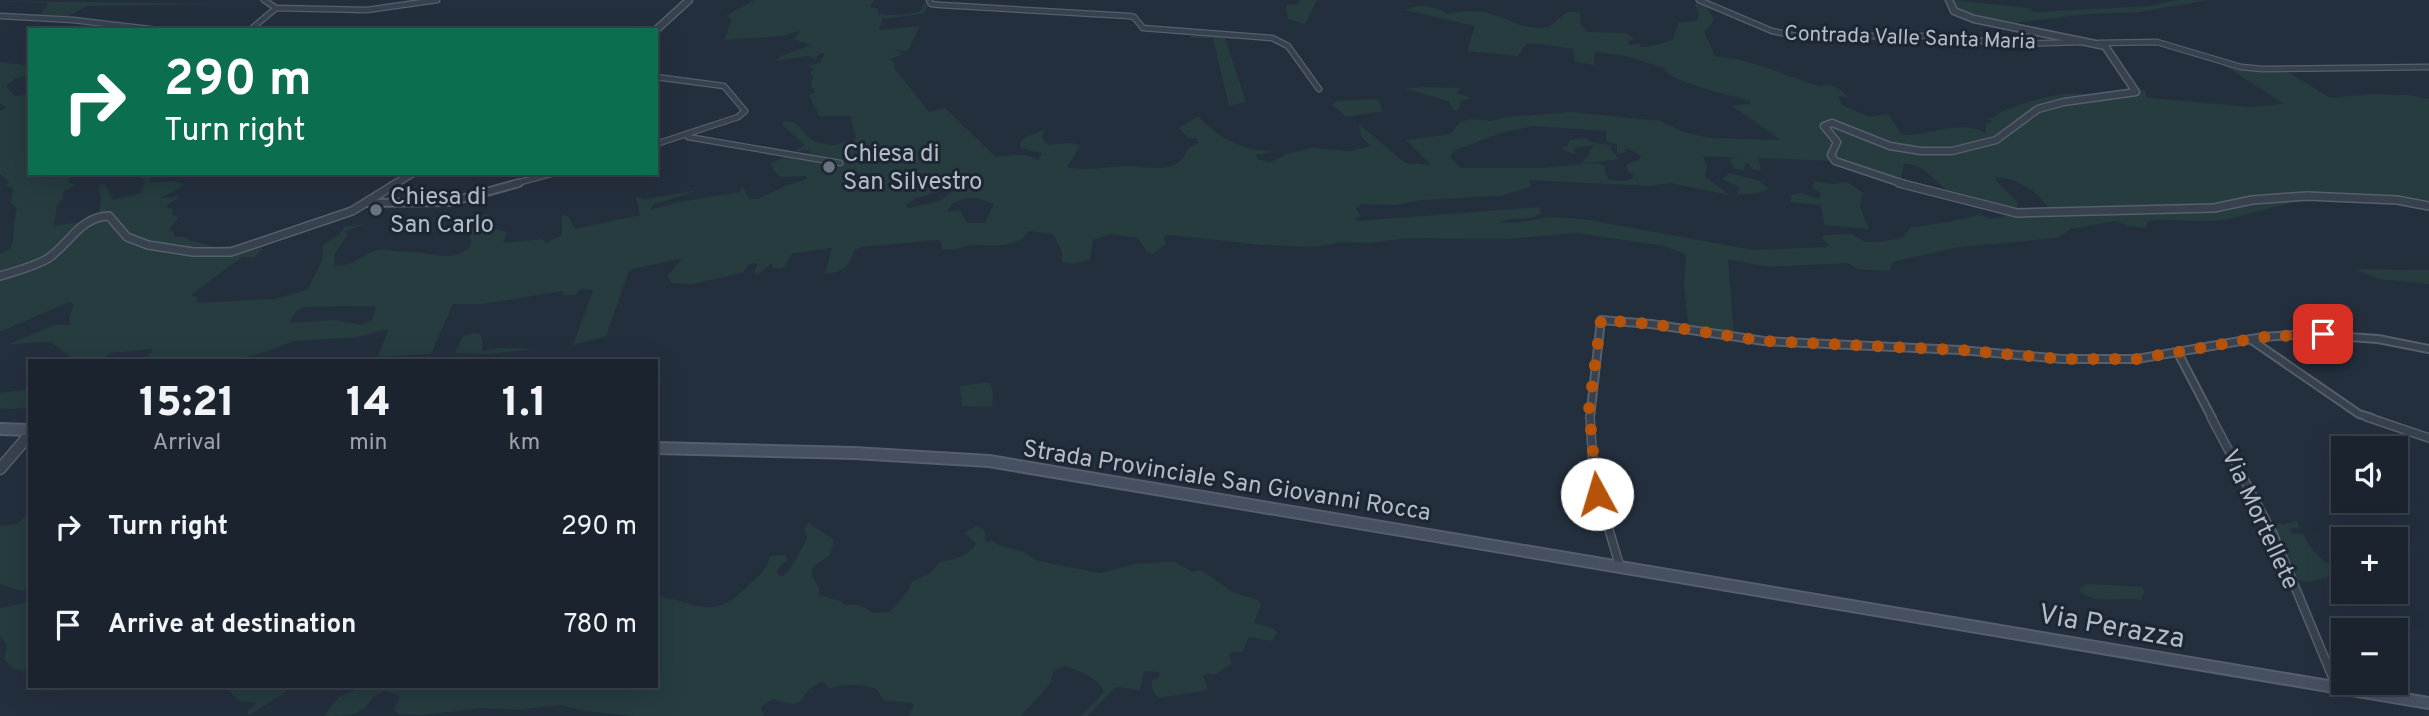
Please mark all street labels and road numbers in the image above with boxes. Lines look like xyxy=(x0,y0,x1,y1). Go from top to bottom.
street label: Contrada Valle Santa Maria xyxy=(1784,21,2036,56)
street label: Strada Provinciale San Giovanni Rocca xyxy=(1021,435,1433,529)
street label: Via Mortellete xyxy=(2214,445,2305,595)
street label: Via Perazza xyxy=(2036,597,2187,659)

